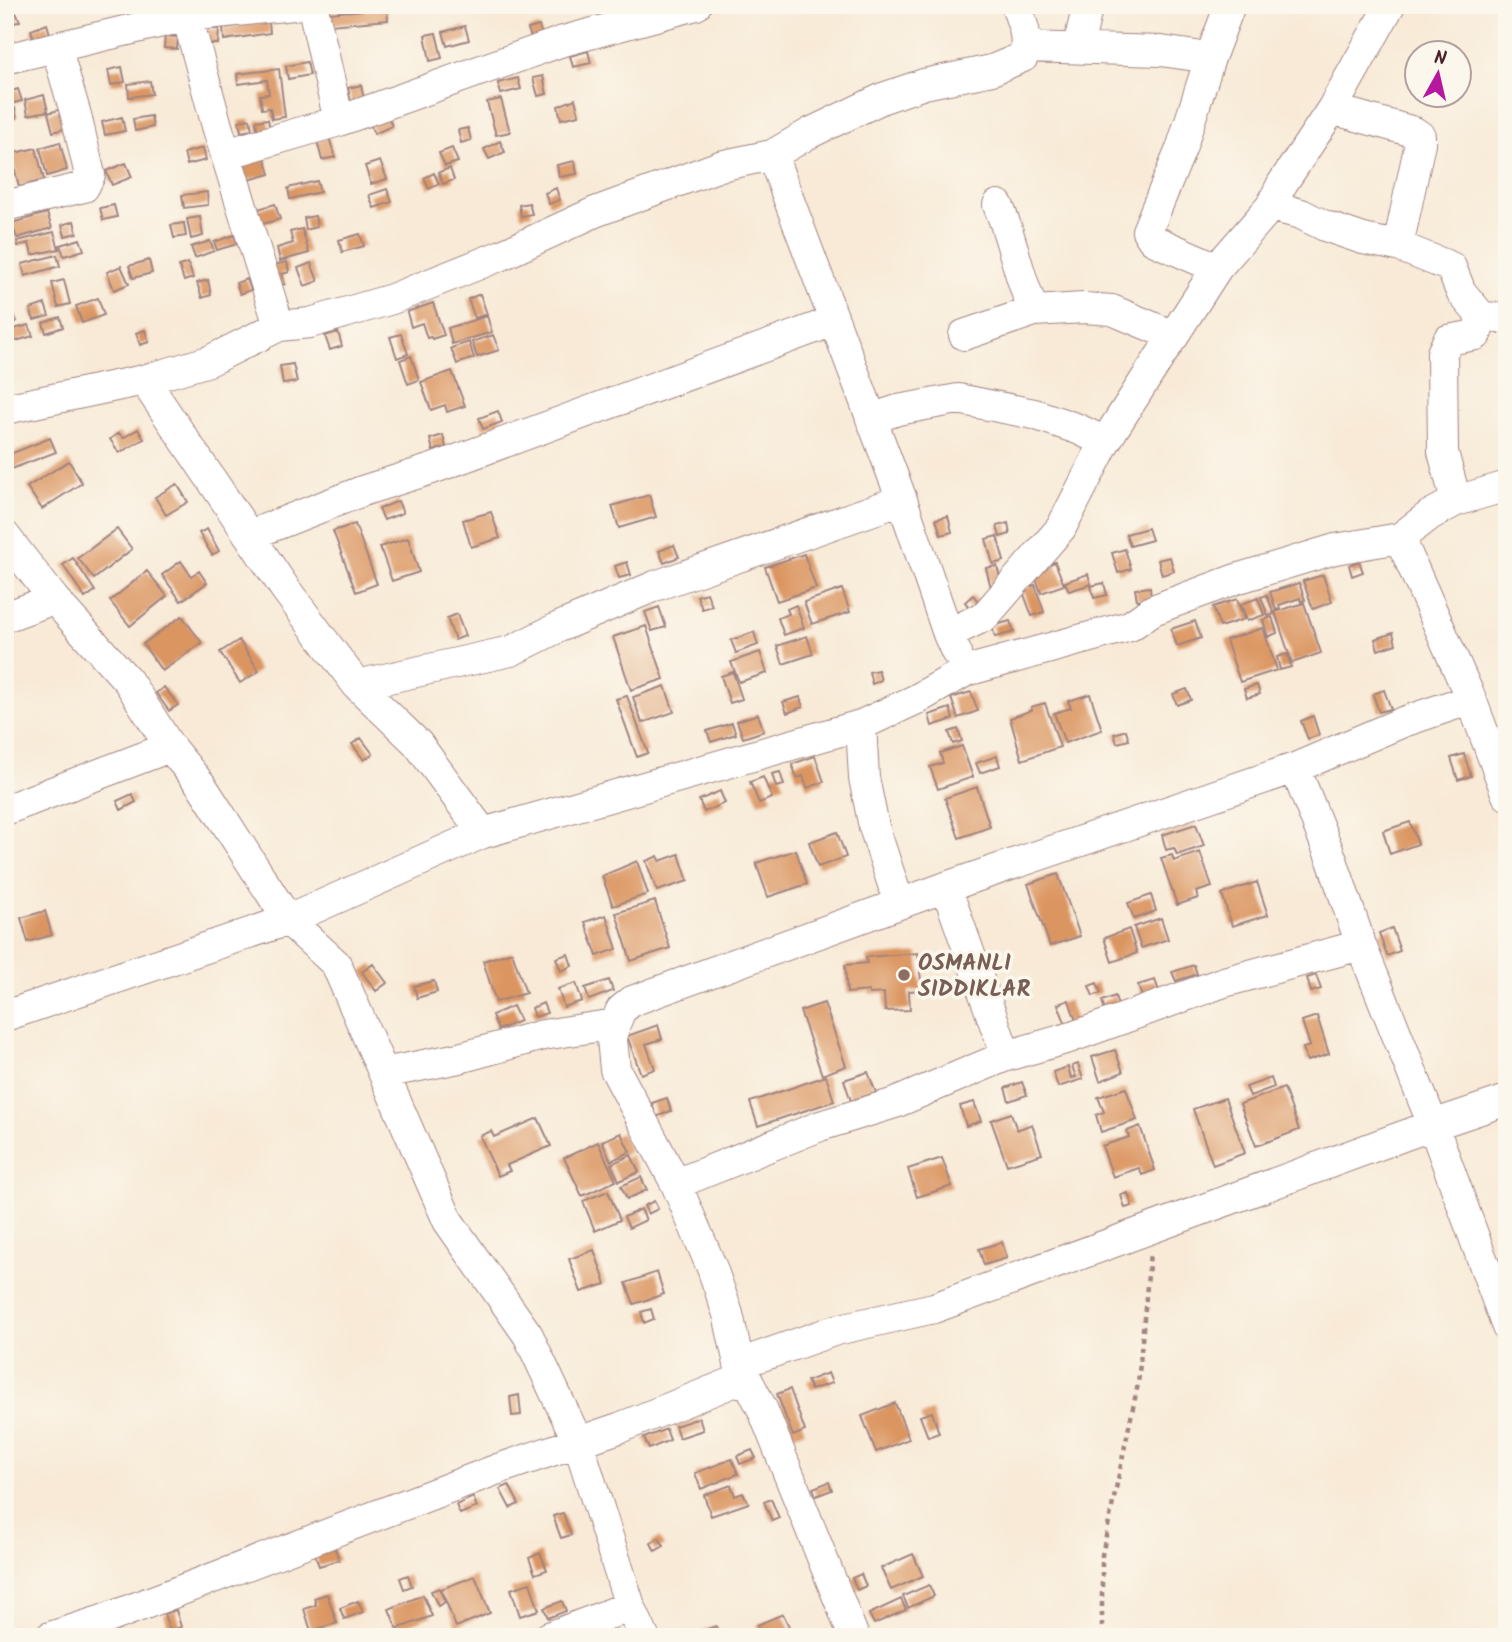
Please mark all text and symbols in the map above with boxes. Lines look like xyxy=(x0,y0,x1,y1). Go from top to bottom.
north arrow xyxy=(1404,38,1474,108)
text: N xyxy=(1432,43,1448,75)
place label: OSMANLI SIDDIKLAR xyxy=(918,946,1030,1008)
marker: OSMANLI SIDDIKLAR xyxy=(896,967,912,983)

